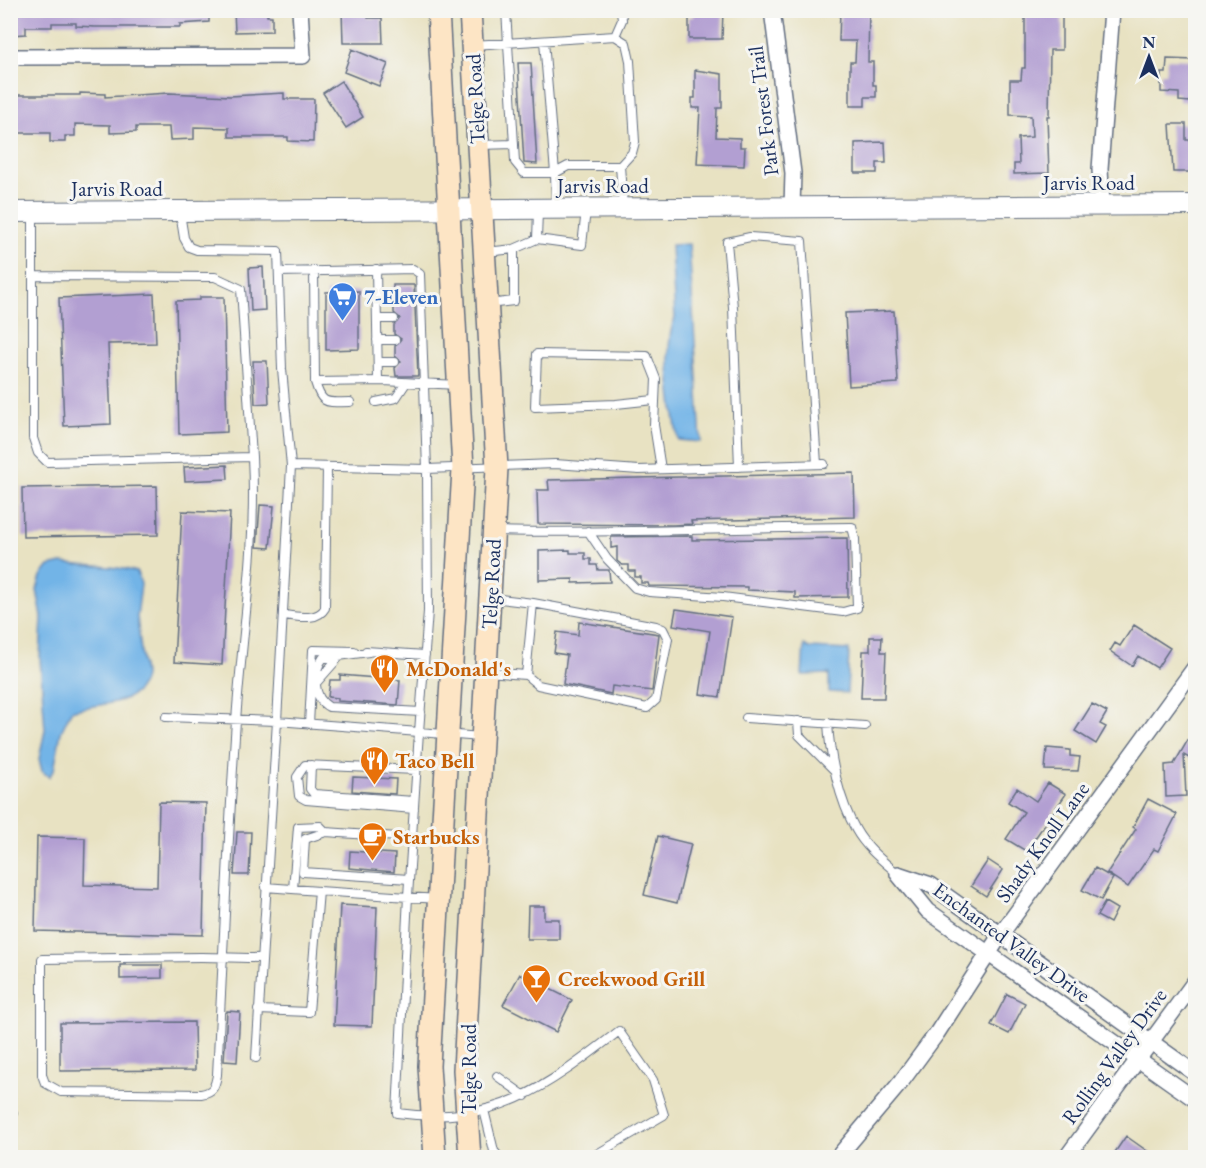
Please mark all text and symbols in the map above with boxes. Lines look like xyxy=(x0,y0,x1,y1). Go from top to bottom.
north arrow xyxy=(1119,27,1179,87)
text: N xyxy=(1143,32,1156,53)
street label: Park Forest Trail xyxy=(742,44,784,178)
street label: Telge Road xyxy=(459,53,491,145)
street label: Jarvis Road xyxy=(1041,169,1135,196)
street label: Jarvis Road xyxy=(555,172,649,199)
street label: Jarvis Road xyxy=(69,175,163,202)
supermarket icon: 7-Eleven xyxy=(327,280,359,322)
place label: 7-Eleven xyxy=(364,283,439,310)
street label: Telge Road xyxy=(475,538,507,630)
restaurant icon: McDonald's xyxy=(369,652,401,694)
place label: McDonald's xyxy=(406,655,511,682)
restaurant icon: Taco Bell xyxy=(358,744,390,786)
place label: Taco Bell xyxy=(395,747,475,774)
street label: Shady Knoll Lane xyxy=(989,776,1095,908)
cafe icon: Starbucks xyxy=(356,820,388,862)
place label: Starbucks xyxy=(393,823,480,850)
street label: Enchanted Valley Drive xyxy=(928,876,1096,1008)
bar icon: Creekwood Grill xyxy=(521,962,553,1004)
place label: Creekwood Grill xyxy=(558,965,705,992)
street label: Rolling Valley Drive xyxy=(1056,983,1172,1129)
street label: Telge Road xyxy=(455,1023,482,1114)

